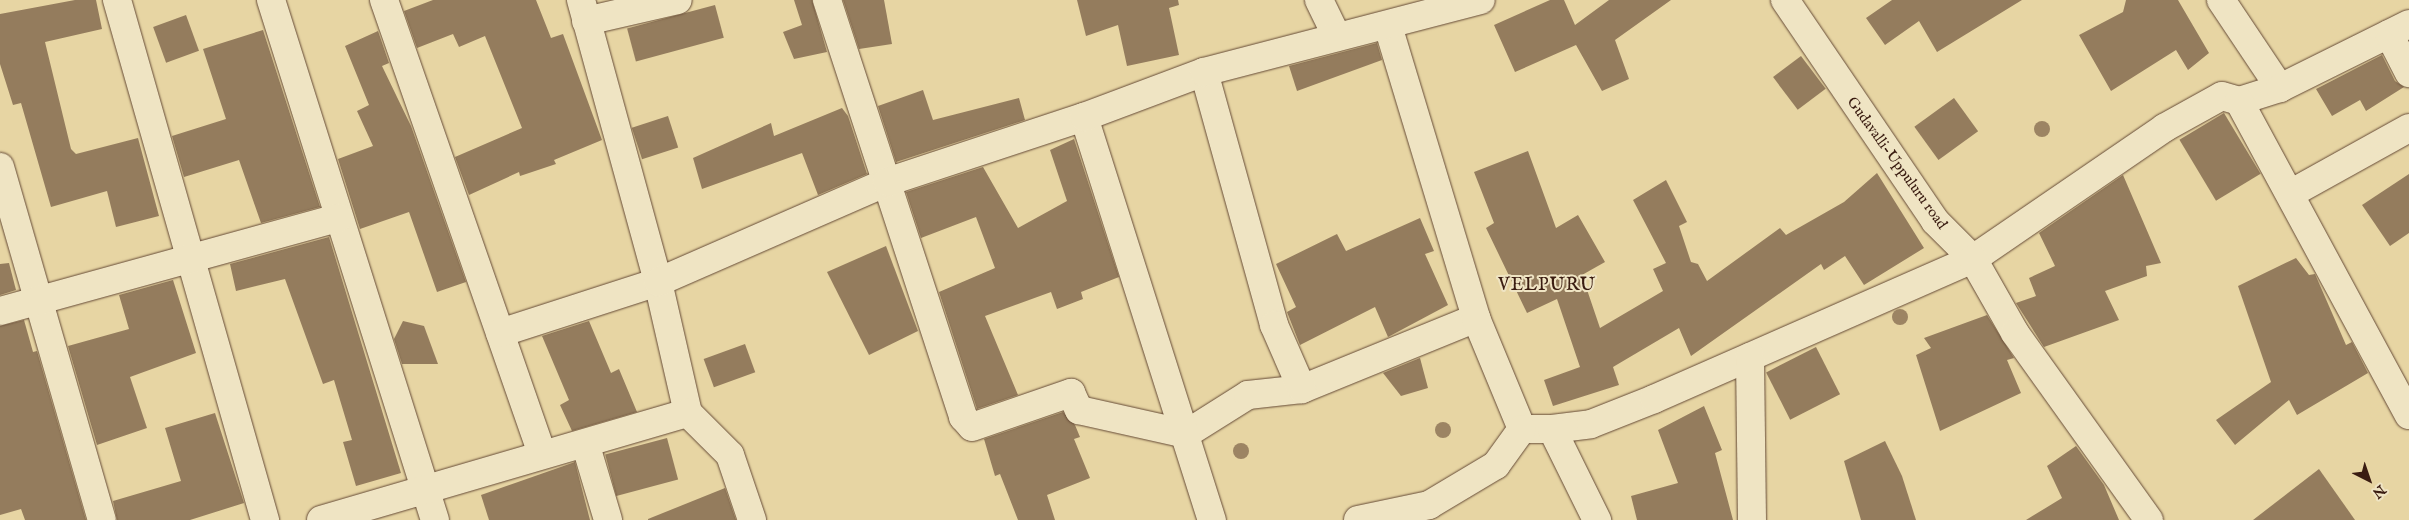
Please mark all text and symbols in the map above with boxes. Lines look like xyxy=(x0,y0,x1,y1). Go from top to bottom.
street label: Gudavalli-Uppuluru road xyxy=(1843,93,1951,233)
district label: VELPURU xyxy=(1497,275,1597,297)
north arrow xyxy=(2344,455,2394,505)
text: N xyxy=(2368,481,2389,502)

